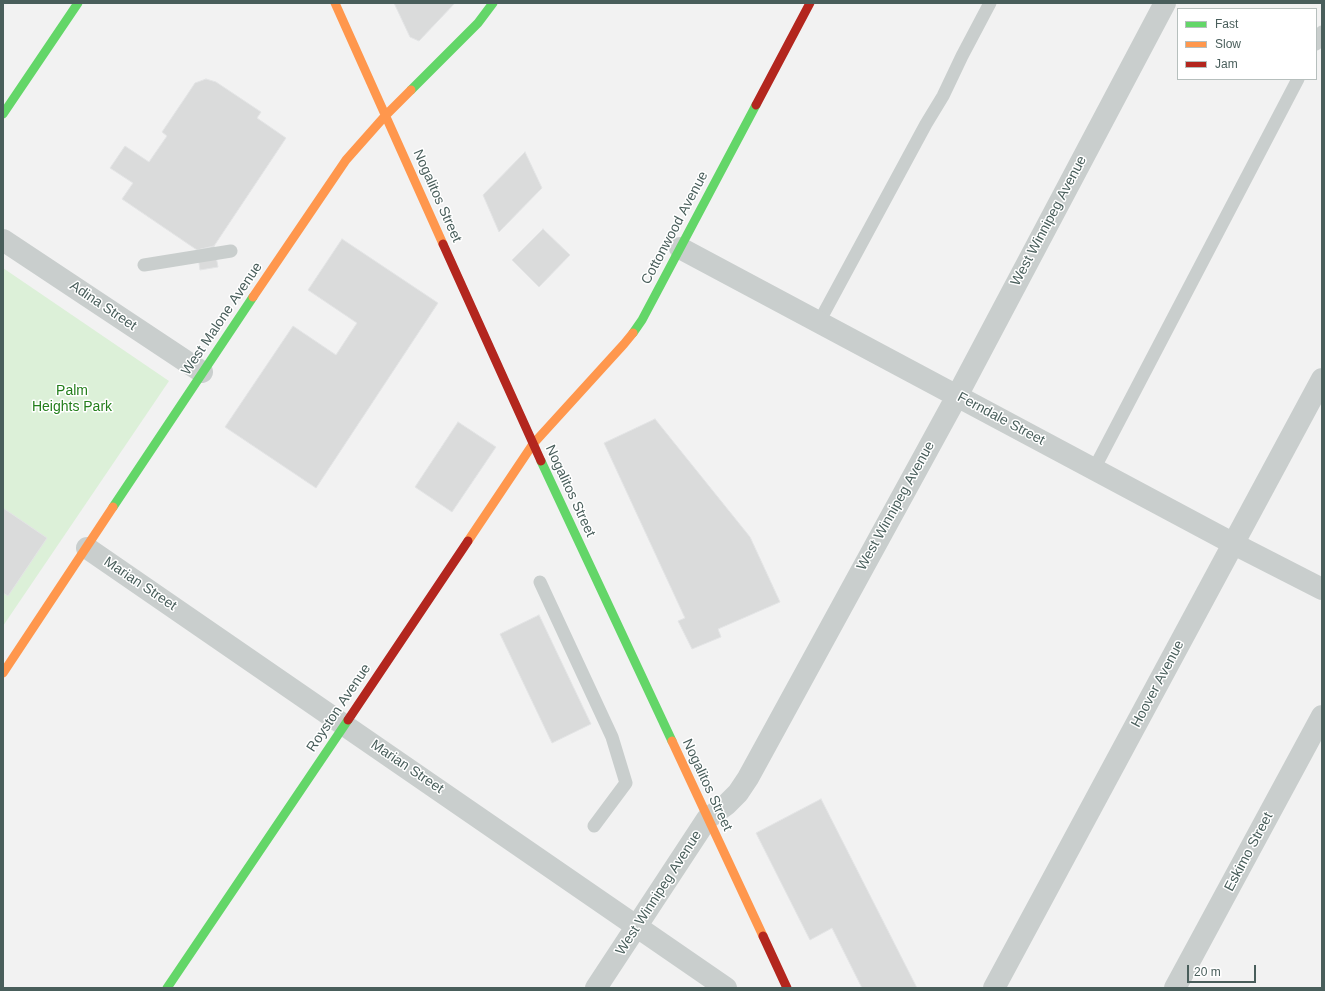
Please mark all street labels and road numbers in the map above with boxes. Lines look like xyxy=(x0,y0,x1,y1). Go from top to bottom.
street label: Nogalitos Street xyxy=(409,147,465,245)
street label: West Winnipeg Avenue xyxy=(1008,153,1090,289)
street label: Cottonwood Avenue xyxy=(638,169,712,287)
street label: West Malone Avenue xyxy=(178,259,266,379)
street label: Adina Street xyxy=(66,277,140,335)
street label: Ferndale Street xyxy=(954,389,1048,449)
street label: West Winnipeg Avenue xyxy=(854,439,938,573)
street label: Nogalitos Street xyxy=(541,442,599,540)
street label: Marian Street xyxy=(100,554,180,614)
street label: Hoover Avenue xyxy=(1128,638,1188,730)
street label: Royston Avenue xyxy=(303,661,375,755)
street label: Nogalitos Street xyxy=(678,736,736,834)
street label: Marian Street xyxy=(367,737,447,797)
street label: Eskimo Street xyxy=(1221,810,1277,894)
street label: West Winnipeg Avenue xyxy=(612,828,706,958)

